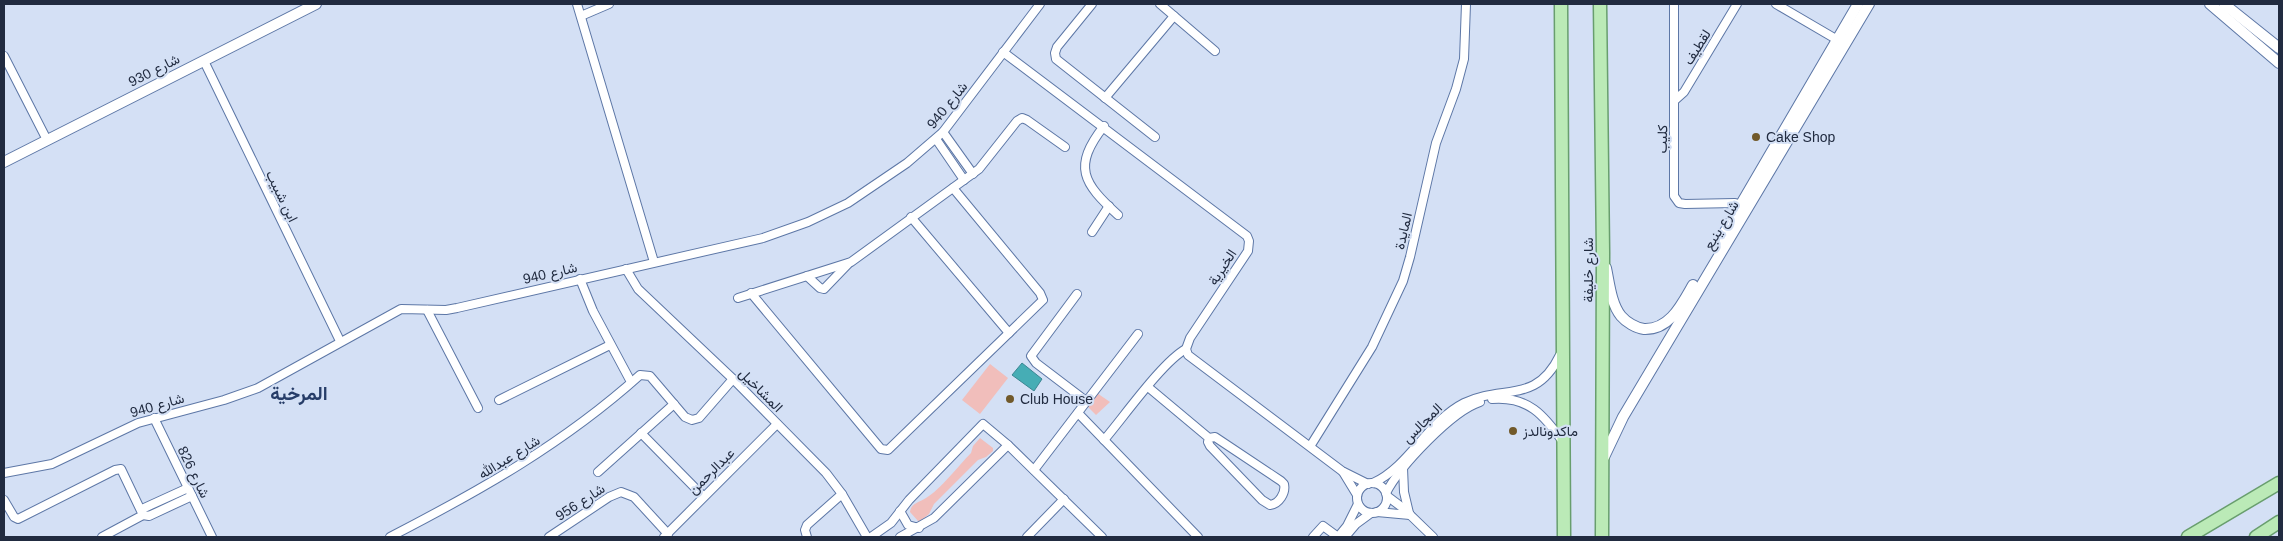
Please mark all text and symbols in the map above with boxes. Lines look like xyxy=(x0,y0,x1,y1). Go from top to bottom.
street label: لقطيف xyxy=(1680,26,1714,68)
street label: شارع 930 xyxy=(126,50,184,92)
street label: شارع 940 xyxy=(923,78,973,133)
street label: كليب xyxy=(1654,124,1671,154)
place label: Cake Shop xyxy=(1766,129,1835,145)
marker: Cake Shop xyxy=(1750,131,1762,143)
street label: ابن شبيب xyxy=(262,168,301,225)
street label: شارع ينبع xyxy=(1700,198,1744,254)
street label: المايدة xyxy=(1391,211,1415,251)
street label: شارع خليفة xyxy=(1580,237,1599,303)
street label: الخيرية xyxy=(1205,246,1240,288)
street label: شارع 940 xyxy=(521,259,579,290)
street label: المشاخيل xyxy=(735,365,786,416)
district label: المرخية xyxy=(270,383,328,406)
street label: شارع 940 xyxy=(128,390,187,423)
place label: Club House xyxy=(1020,391,1093,407)
marker: Club House xyxy=(1004,393,1016,405)
street label: المجالس xyxy=(1399,400,1446,447)
place label: ماكدونالدز xyxy=(1522,423,1578,440)
marker: ماكدونالدز xyxy=(1507,425,1519,437)
street label: شارع عبدالله xyxy=(475,432,544,485)
street label: شارع 826 xyxy=(172,444,213,502)
street label: عبدالرحمن xyxy=(685,445,738,498)
street label: شارع 956 xyxy=(552,480,609,526)

